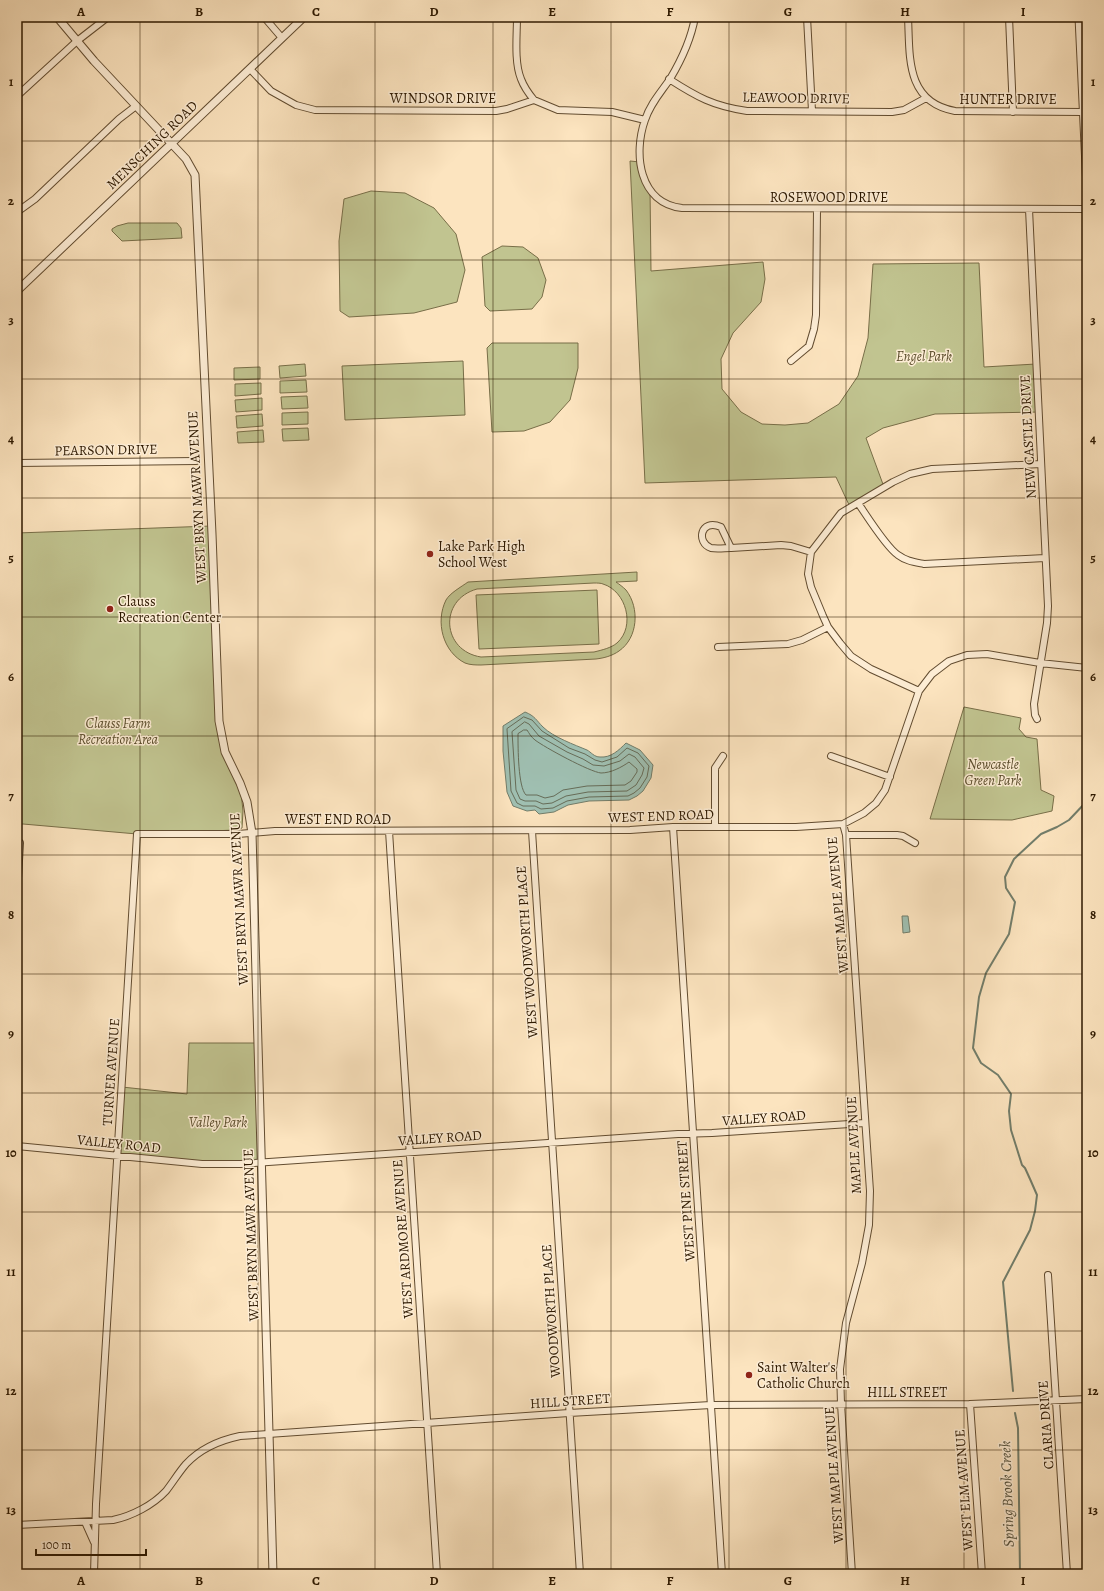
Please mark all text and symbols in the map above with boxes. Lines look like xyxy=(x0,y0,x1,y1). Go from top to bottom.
text: A xyxy=(76,3,86,20)
text: B xyxy=(195,3,203,20)
text: C xyxy=(312,3,320,20)
text: D xyxy=(429,3,439,20)
text: E xyxy=(548,3,556,20)
text: F xyxy=(667,3,674,20)
text: G xyxy=(784,3,792,20)
text: H xyxy=(900,3,910,20)
text: I xyxy=(1021,3,1026,20)
text: 1 xyxy=(9,73,14,90)
text: 1 xyxy=(1091,73,1096,90)
street label: LEAWOOD DRIVE xyxy=(742,88,850,108)
street label: WINDSOR DRIVE xyxy=(389,89,496,108)
street label: HUNTER DRIVE xyxy=(959,90,1057,109)
street label: MENSCHING ROAD xyxy=(102,96,202,194)
street label: ROSEWOOD DRIVE xyxy=(770,188,888,207)
text: 2 xyxy=(8,192,15,209)
text: 2 xyxy=(1090,192,1097,209)
text: 3 xyxy=(8,311,14,328)
text: 3 xyxy=(1090,311,1096,328)
park label: Engel Park xyxy=(896,347,952,366)
street label: NEW CASTLE DRIVE xyxy=(1015,374,1041,500)
street label: WEST BRYN MAWR AVENUE xyxy=(183,410,211,585)
text: 4 xyxy=(8,430,14,447)
text: 4 xyxy=(1090,430,1096,447)
street label: PEARSON DRIVE xyxy=(54,440,158,460)
place label: Lake Park High School West xyxy=(438,537,526,572)
text: 5 xyxy=(8,549,14,566)
marker: Lake Park High School West xyxy=(425,549,435,559)
text: 5 xyxy=(1090,549,1096,566)
place label: Clauss Recreation Center xyxy=(118,592,222,627)
marker: Clauss Recreation Center xyxy=(105,604,115,614)
text: 6 xyxy=(8,668,14,685)
text: 6 xyxy=(1090,668,1096,685)
park label: Clauss Farm Recreation Area xyxy=(78,714,159,749)
park label: Newcastle Green Park xyxy=(964,755,1022,790)
text: 7 xyxy=(8,787,14,804)
text: 7 xyxy=(1090,787,1096,804)
street label: WEST END ROAD xyxy=(607,805,715,827)
street label: WEST END ROAD xyxy=(284,810,391,829)
street label: WEST BRYN MAWR AVENUE xyxy=(225,812,253,987)
street label: WEST MAPLE AVENUE xyxy=(823,836,854,975)
street label: WEST WOODWORTH PLACE xyxy=(512,865,543,1040)
text: 8 xyxy=(8,906,14,923)
text: 8 xyxy=(1090,906,1096,923)
street label: TURNER AVENUE xyxy=(98,1018,124,1126)
text: 9 xyxy=(8,1025,14,1042)
text: 9 xyxy=(1090,1025,1096,1042)
street label: MAPLE AVENUE xyxy=(842,1096,866,1194)
street label: VALLEY ROAD xyxy=(720,1106,807,1130)
park label: Valley Park xyxy=(189,1113,247,1132)
street label: VALLEY ROAD xyxy=(396,1126,483,1150)
street label: VALLEY ROAD xyxy=(75,1130,162,1158)
street label: WEST PINE STREET xyxy=(672,1140,700,1263)
text: 10 xyxy=(5,1144,17,1161)
text: 10 xyxy=(1087,1144,1099,1161)
street label: WEST BRYN MAWR AVENUE xyxy=(238,1148,264,1323)
street label: WEST ARDMORE AVENUE xyxy=(388,1159,418,1320)
street label: WOODWORTH PLACE xyxy=(537,1244,565,1379)
text: 11 xyxy=(6,1263,16,1280)
text: 11 xyxy=(1088,1263,1098,1280)
place label: Saint Walter's Catholic Church xyxy=(757,1358,850,1393)
marker: Saint Walter's Catholic Church xyxy=(744,1370,754,1380)
street label: CLARIA DRIVE xyxy=(1033,1380,1059,1470)
text: 12 xyxy=(6,1382,17,1399)
text: 12 xyxy=(1088,1382,1099,1399)
street label: HILL STREET xyxy=(867,1383,947,1402)
street label: HILL STREET xyxy=(529,1389,611,1413)
street label: WEST MAPLE AVENUE xyxy=(820,1406,848,1545)
street label: WEST ELM AVENUE xyxy=(950,1429,978,1552)
water label: Spring Brook Creek xyxy=(995,1440,1019,1548)
text: 13 xyxy=(6,1501,17,1518)
text: 13 xyxy=(1088,1501,1099,1518)
scale bar xyxy=(36,1531,146,1557)
text: 100 m xyxy=(42,1537,71,1553)
text: A xyxy=(76,1572,86,1589)
text: B xyxy=(195,1572,203,1589)
text: C xyxy=(312,1572,320,1589)
text: D xyxy=(429,1572,439,1589)
text: E xyxy=(548,1572,556,1589)
text: F xyxy=(667,1572,674,1589)
text: G xyxy=(784,1572,792,1589)
text: H xyxy=(900,1572,910,1589)
text: I xyxy=(1021,1572,1026,1589)

